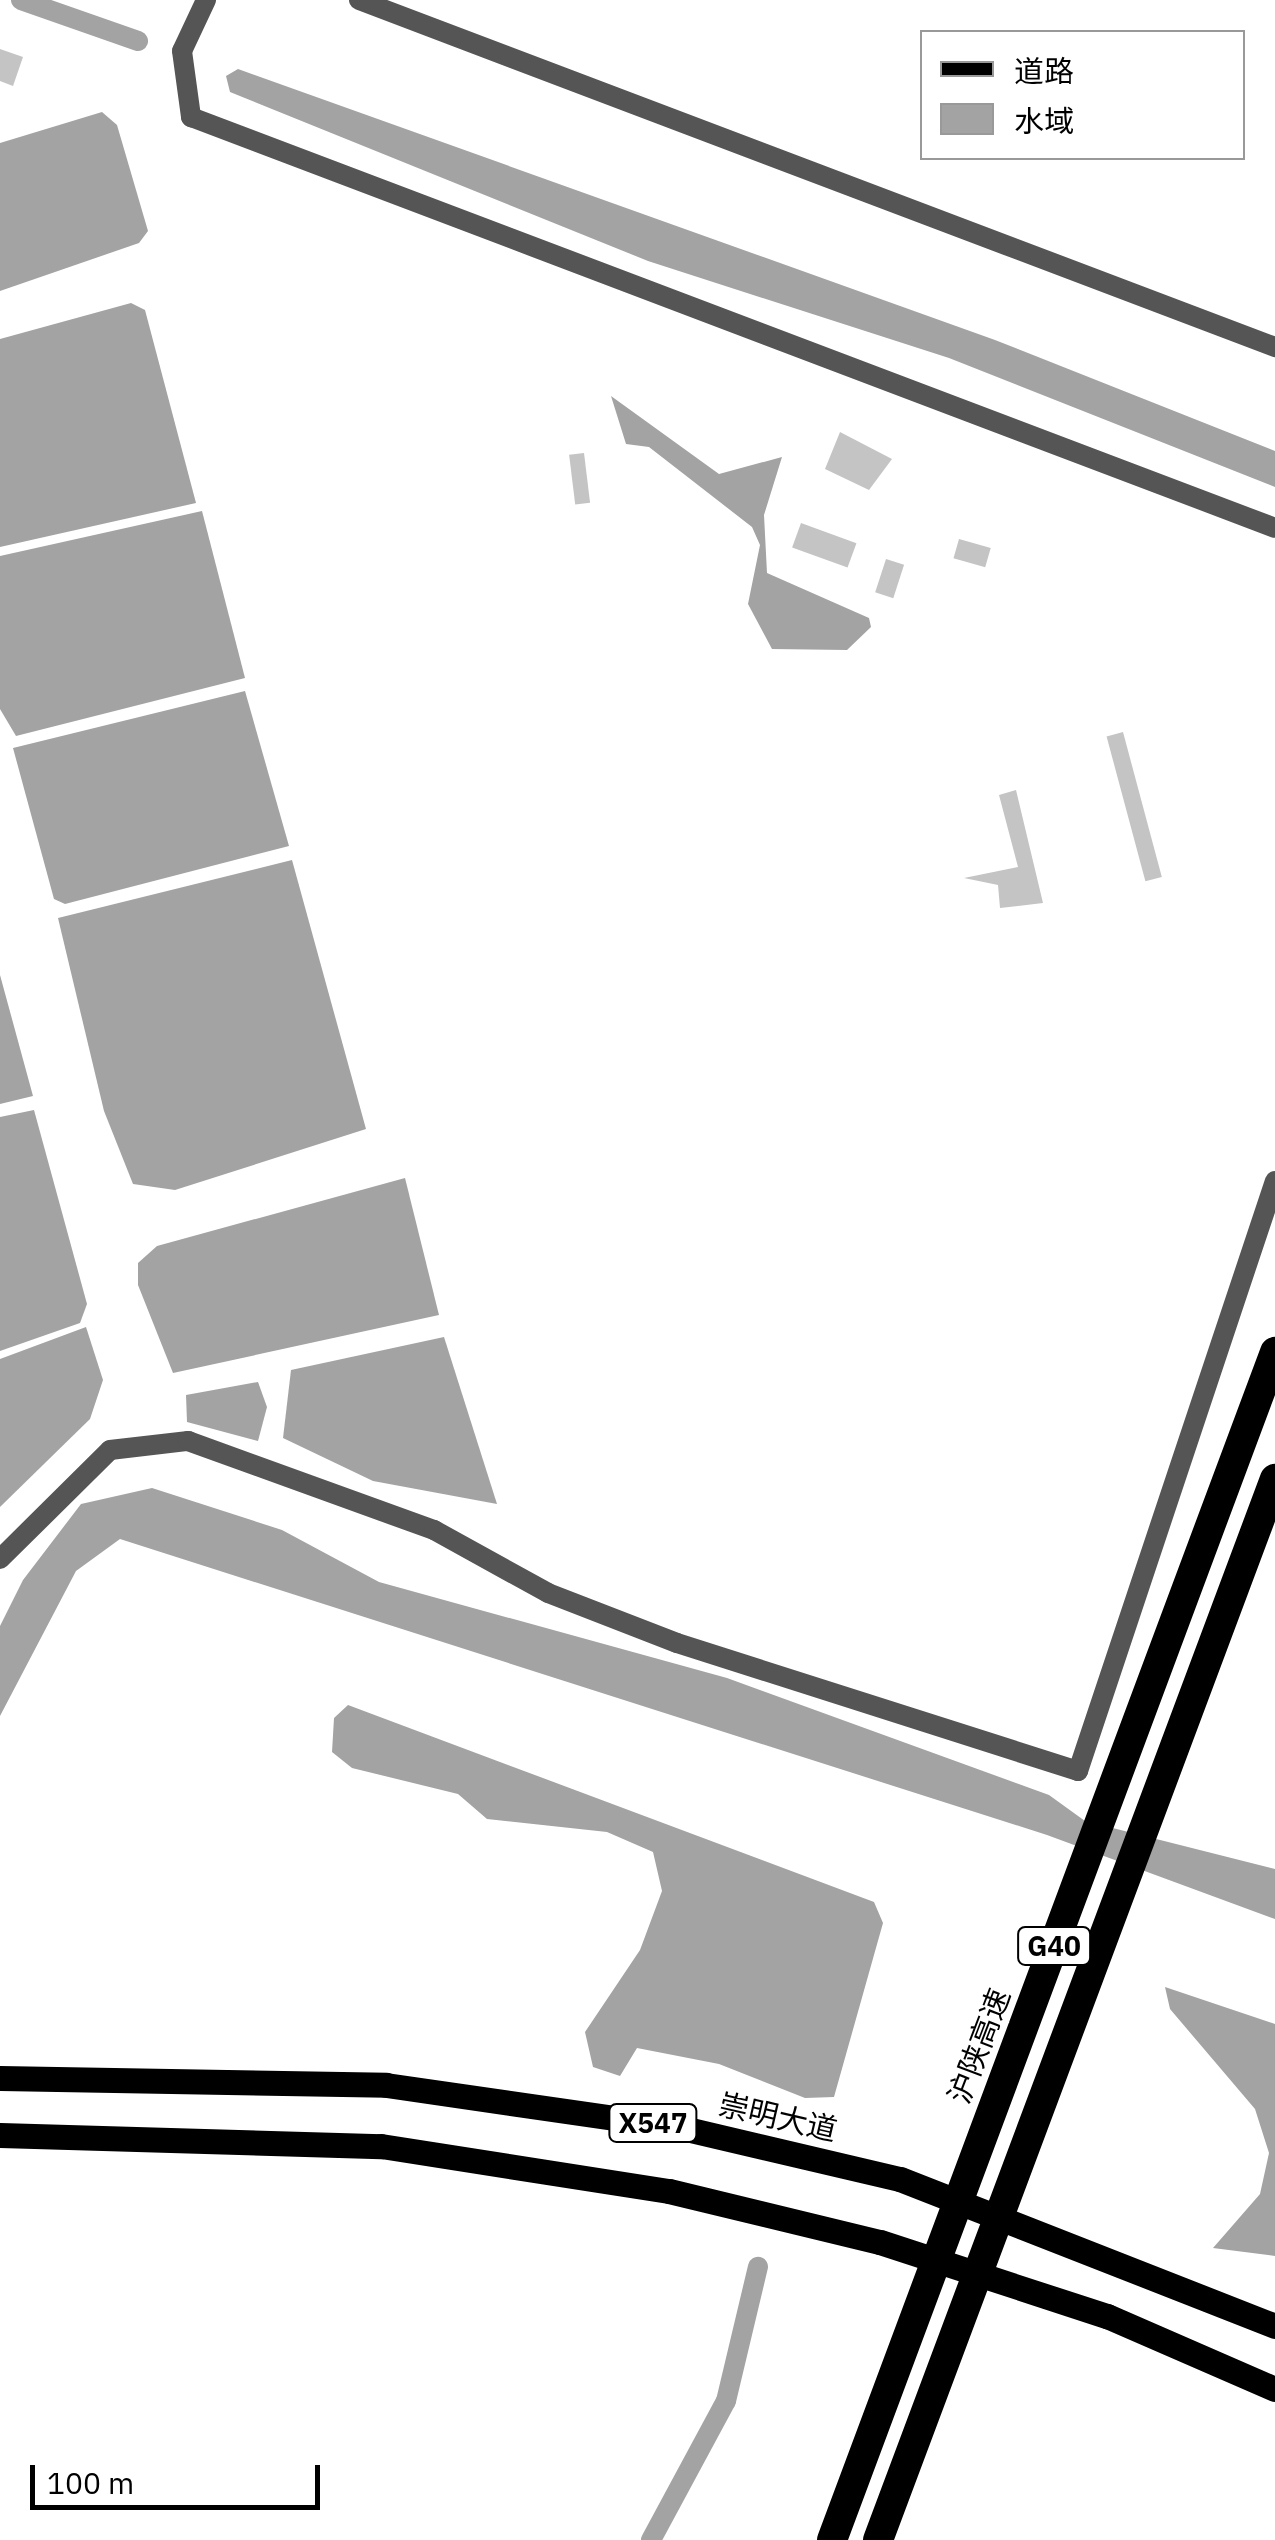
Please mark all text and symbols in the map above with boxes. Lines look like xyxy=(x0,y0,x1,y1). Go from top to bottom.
legend xyxy=(920,30,1245,160)
text: 道路 xyxy=(1014,51,1074,90)
text: 水域 xyxy=(1014,101,1074,140)
road number: G40 xyxy=(1016,1923,1092,1969)
street label: 沪陕高速 xyxy=(941,1984,1017,2108)
street label: 崇明大道 xyxy=(715,2086,841,2148)
road number: X547 xyxy=(608,2100,698,2146)
scale bar xyxy=(35,2445,325,2507)
text: 100 m xyxy=(47,2463,134,2502)

